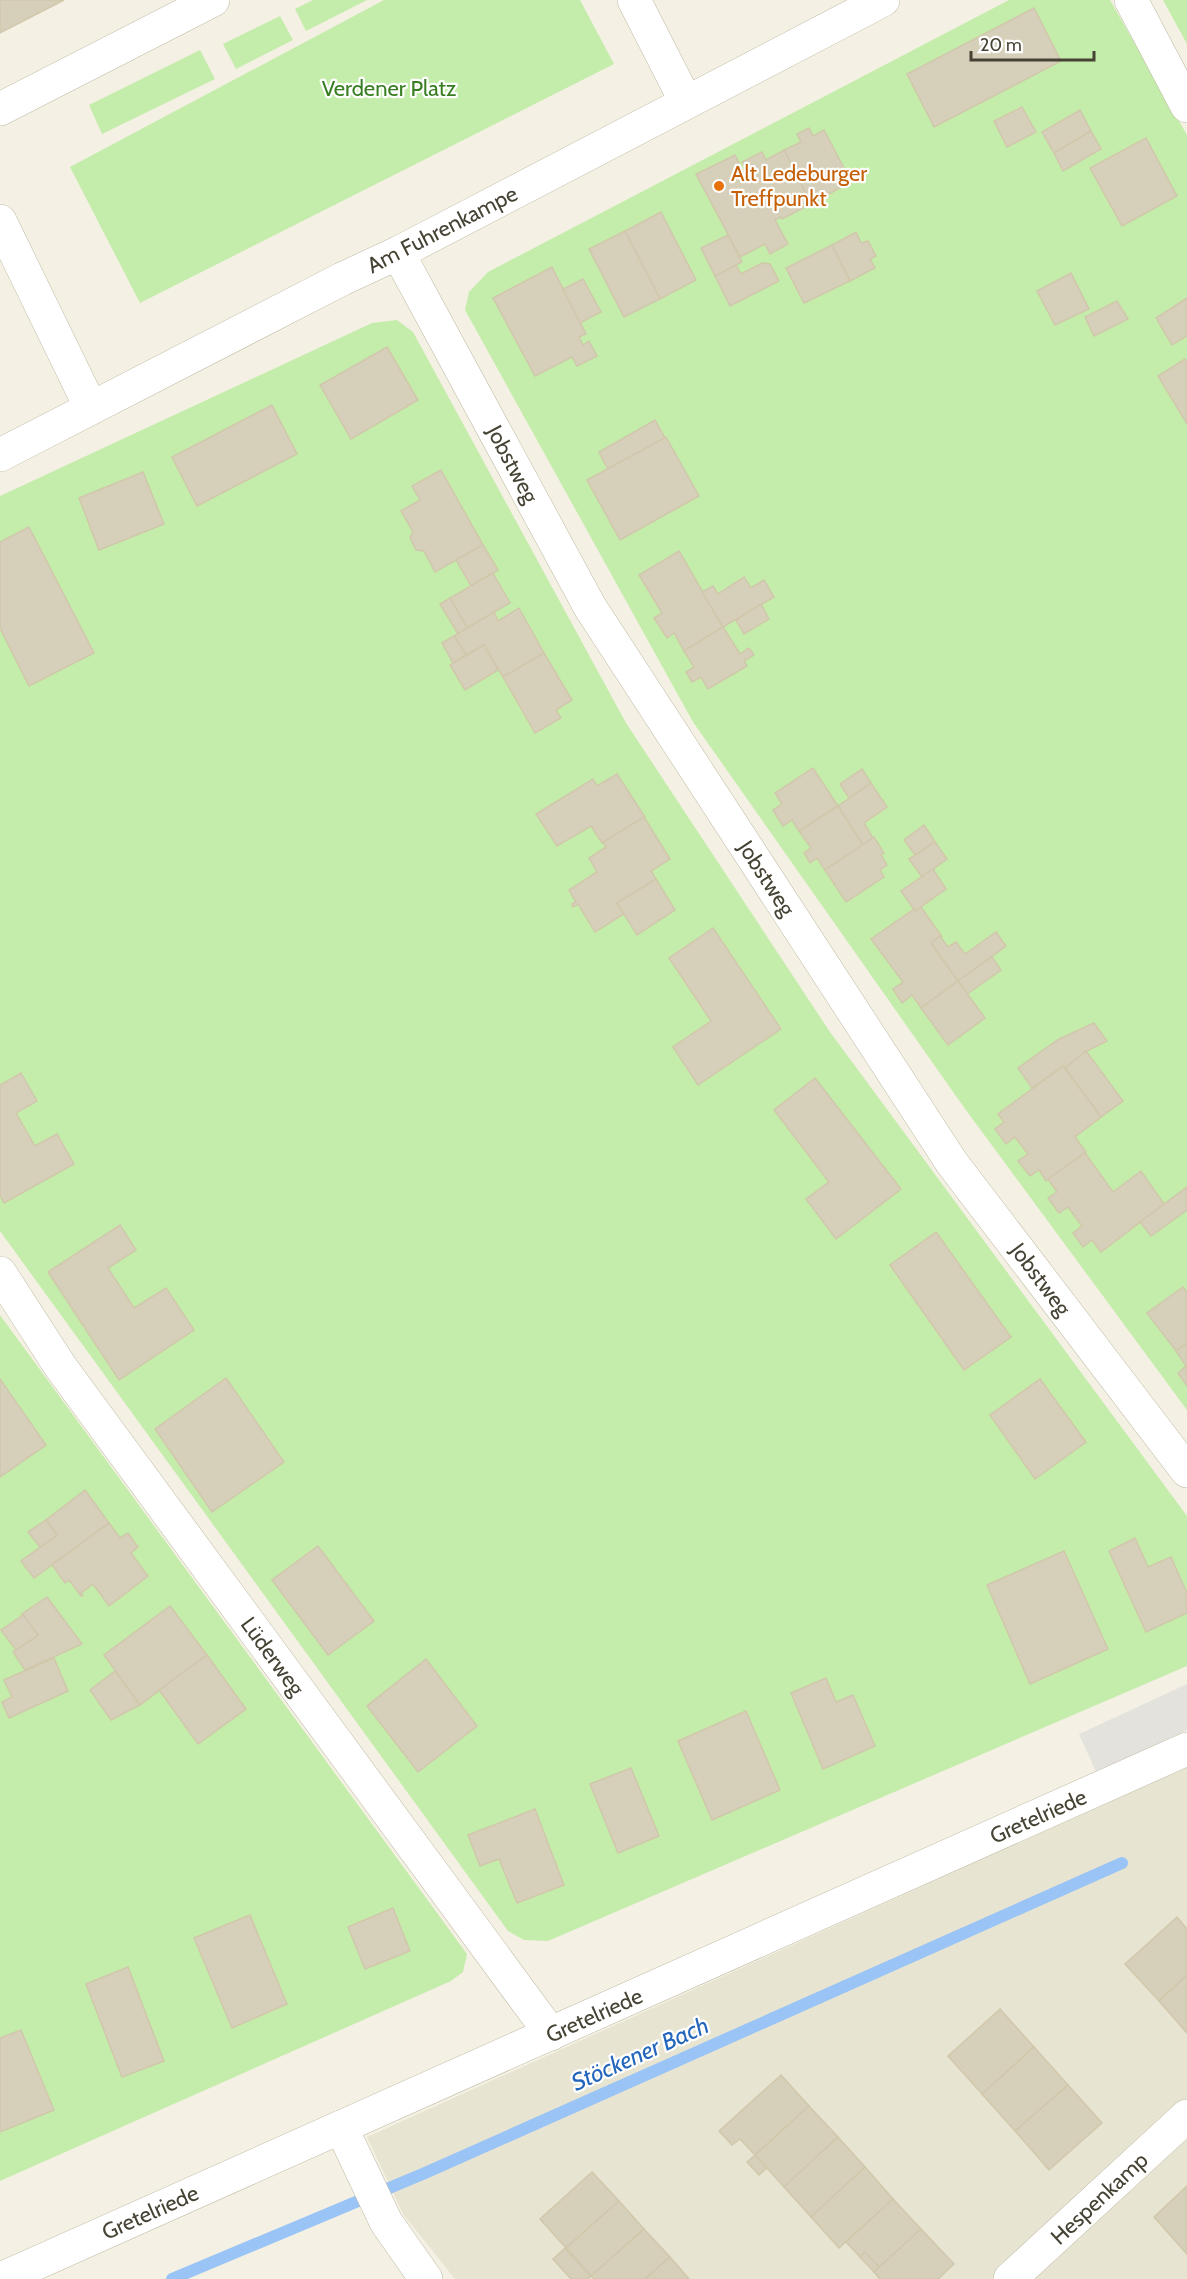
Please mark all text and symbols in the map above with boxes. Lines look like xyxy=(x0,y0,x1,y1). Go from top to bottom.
scale bar xyxy=(971,24,1094,62)
text: 20 m xyxy=(980,34,1022,56)
park label: Verdener Platz xyxy=(322,75,456,102)
place label: Alt Ledeburger Treffpunkt xyxy=(731,160,867,212)
marker: Alt Ledeburger Treffpunkt xyxy=(712,179,726,193)
street label: Am Fuhrenkampe xyxy=(362,180,522,279)
street label: Jobstweg xyxy=(480,420,545,509)
street label: Jobstweg xyxy=(732,835,801,922)
street label: Jobstweg xyxy=(1004,1237,1077,1322)
street label: Lüderweg xyxy=(235,1612,311,1702)
street label: Gretelriede xyxy=(986,1783,1091,1850)
street label: Gretelriede xyxy=(542,1982,647,2049)
water label: Stöckener Bach xyxy=(567,2010,713,2097)
street label: Hespenkamp xyxy=(1045,2146,1154,2250)
street label: Gretelriede xyxy=(98,2179,203,2246)

